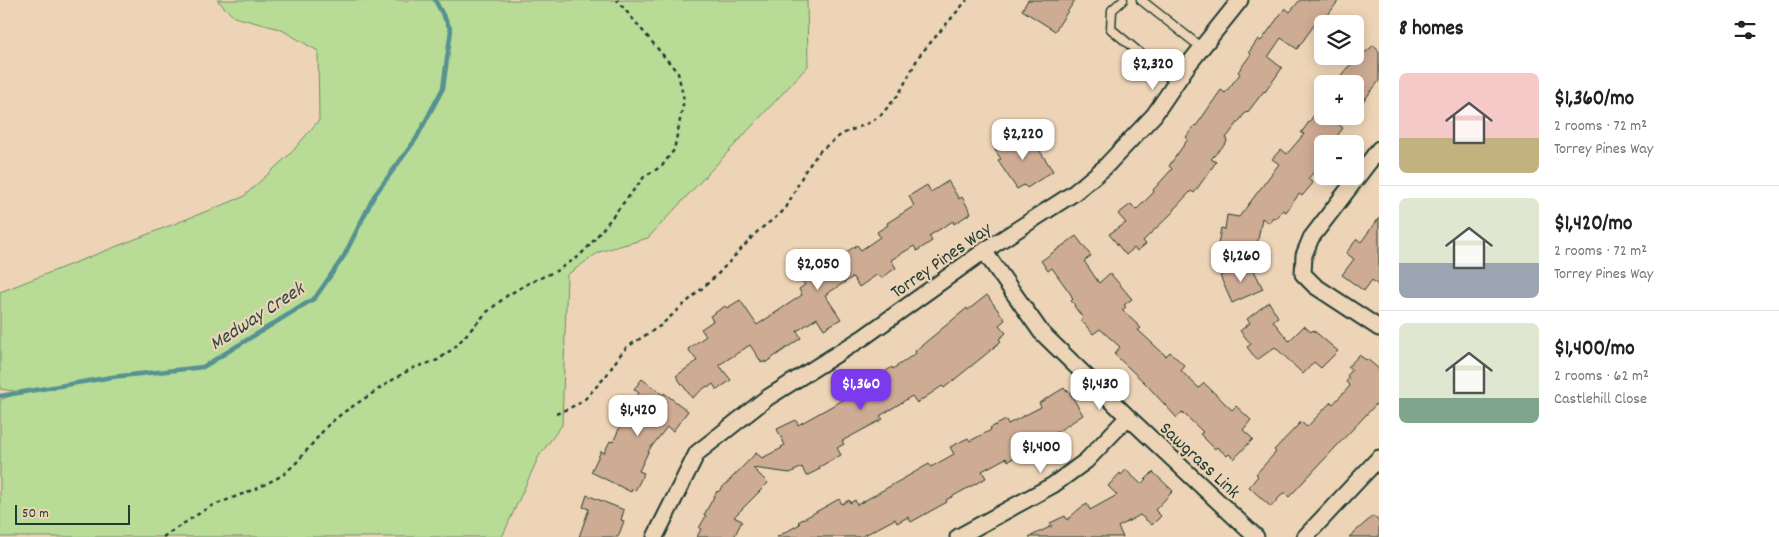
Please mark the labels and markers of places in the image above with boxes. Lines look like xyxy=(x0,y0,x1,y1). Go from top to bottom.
pin: $2,320 xyxy=(1112,48,1194,91)
pin: $2,220 xyxy=(982,119,1064,161)
pin: $1,260 xyxy=(1200,240,1282,283)
pin: $2,050 xyxy=(777,248,859,291)
pin: $1,360 xyxy=(820,368,902,411)
pin: $1,430 xyxy=(1059,368,1141,411)
pin: $1,420 xyxy=(597,394,679,437)
pin: $1,400 xyxy=(1000,432,1082,474)

